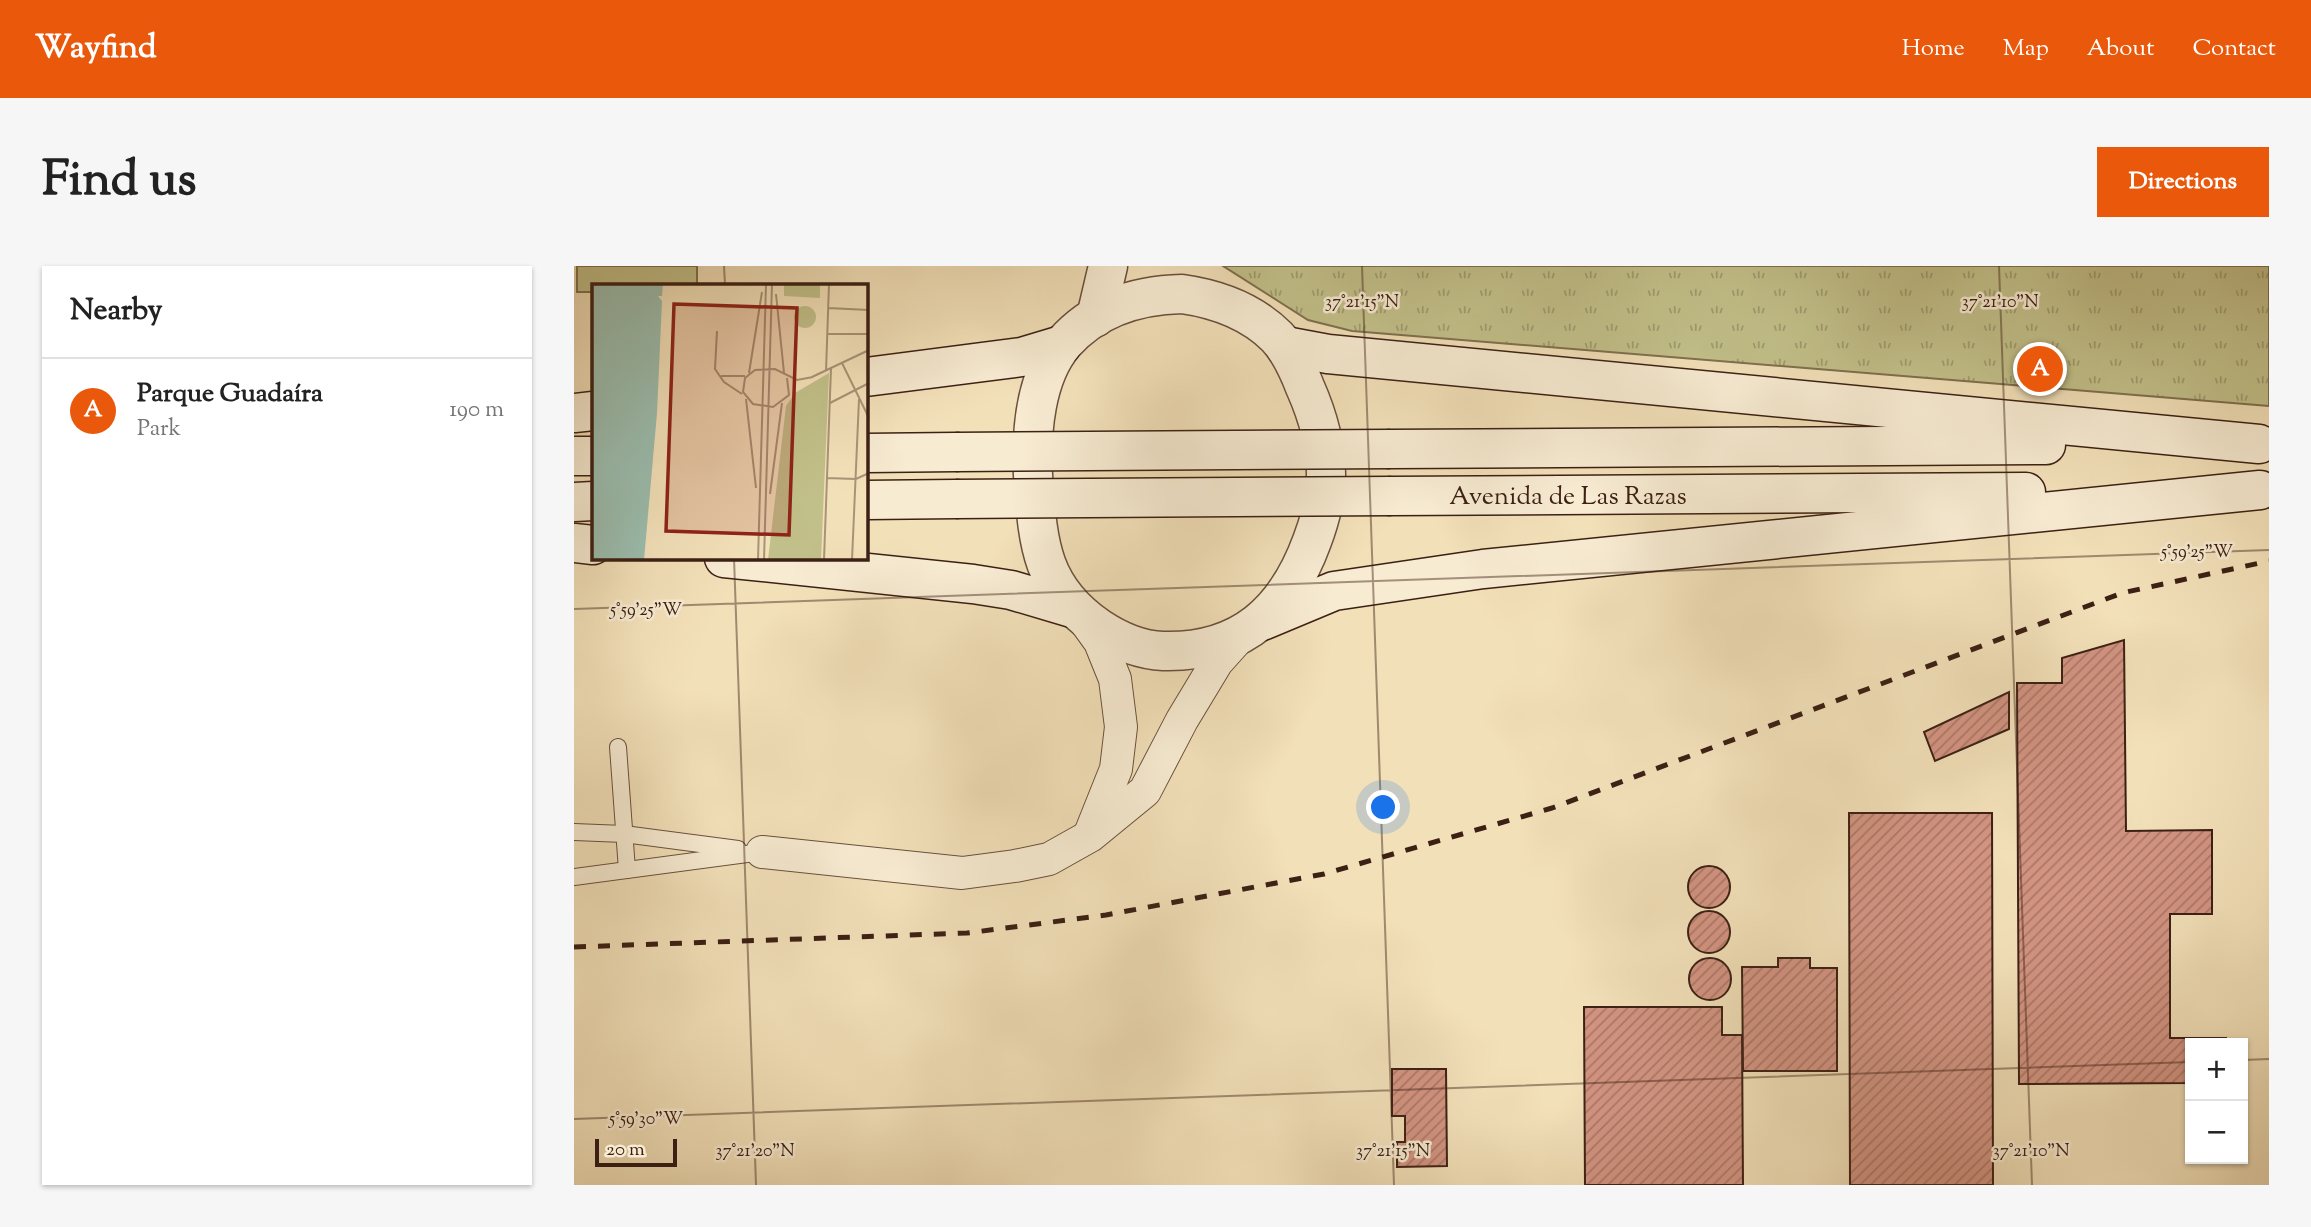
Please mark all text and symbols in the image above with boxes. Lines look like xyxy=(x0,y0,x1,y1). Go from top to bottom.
text: Wayfind xyxy=(35,25,157,73)
text: Home xyxy=(1902,32,1965,66)
text: Map xyxy=(2003,32,2049,66)
text: About xyxy=(2087,32,2154,66)
text: Contact xyxy=(2192,32,2276,66)
text: Find us xyxy=(42,147,196,217)
button: Directions xyxy=(2097,147,2269,217)
inset map xyxy=(592,284,868,560)
text: Nearby xyxy=(70,290,162,333)
text: 37°21'15"N xyxy=(1325,290,1399,316)
text: 37°21'10"N xyxy=(1961,290,2039,316)
pin: A xyxy=(2017,343,2063,395)
text: Parque Guadaíra xyxy=(137,376,323,413)
text: A xyxy=(84,394,102,427)
text: 190 m xyxy=(449,394,504,427)
text: Park xyxy=(137,413,181,446)
street label: Avenida de Las Razas xyxy=(1449,479,1687,516)
text: 5°59'25"W xyxy=(2160,540,2233,566)
text: 5°59'25"W xyxy=(609,598,682,624)
your location xyxy=(1366,790,1400,824)
map controls xyxy=(2185,1038,2248,1164)
button: + xyxy=(2185,1038,2248,1101)
button: − xyxy=(2185,1101,2248,1164)
text: 5°59'30"W xyxy=(608,1107,683,1133)
scale bar xyxy=(595,1136,677,1168)
text: 20 m xyxy=(606,1137,645,1164)
text: 37°21'20"N xyxy=(715,1139,795,1165)
text: 37°21'15"N xyxy=(1356,1139,1430,1165)
text: 37°21'10"N xyxy=(1992,1139,2070,1165)

